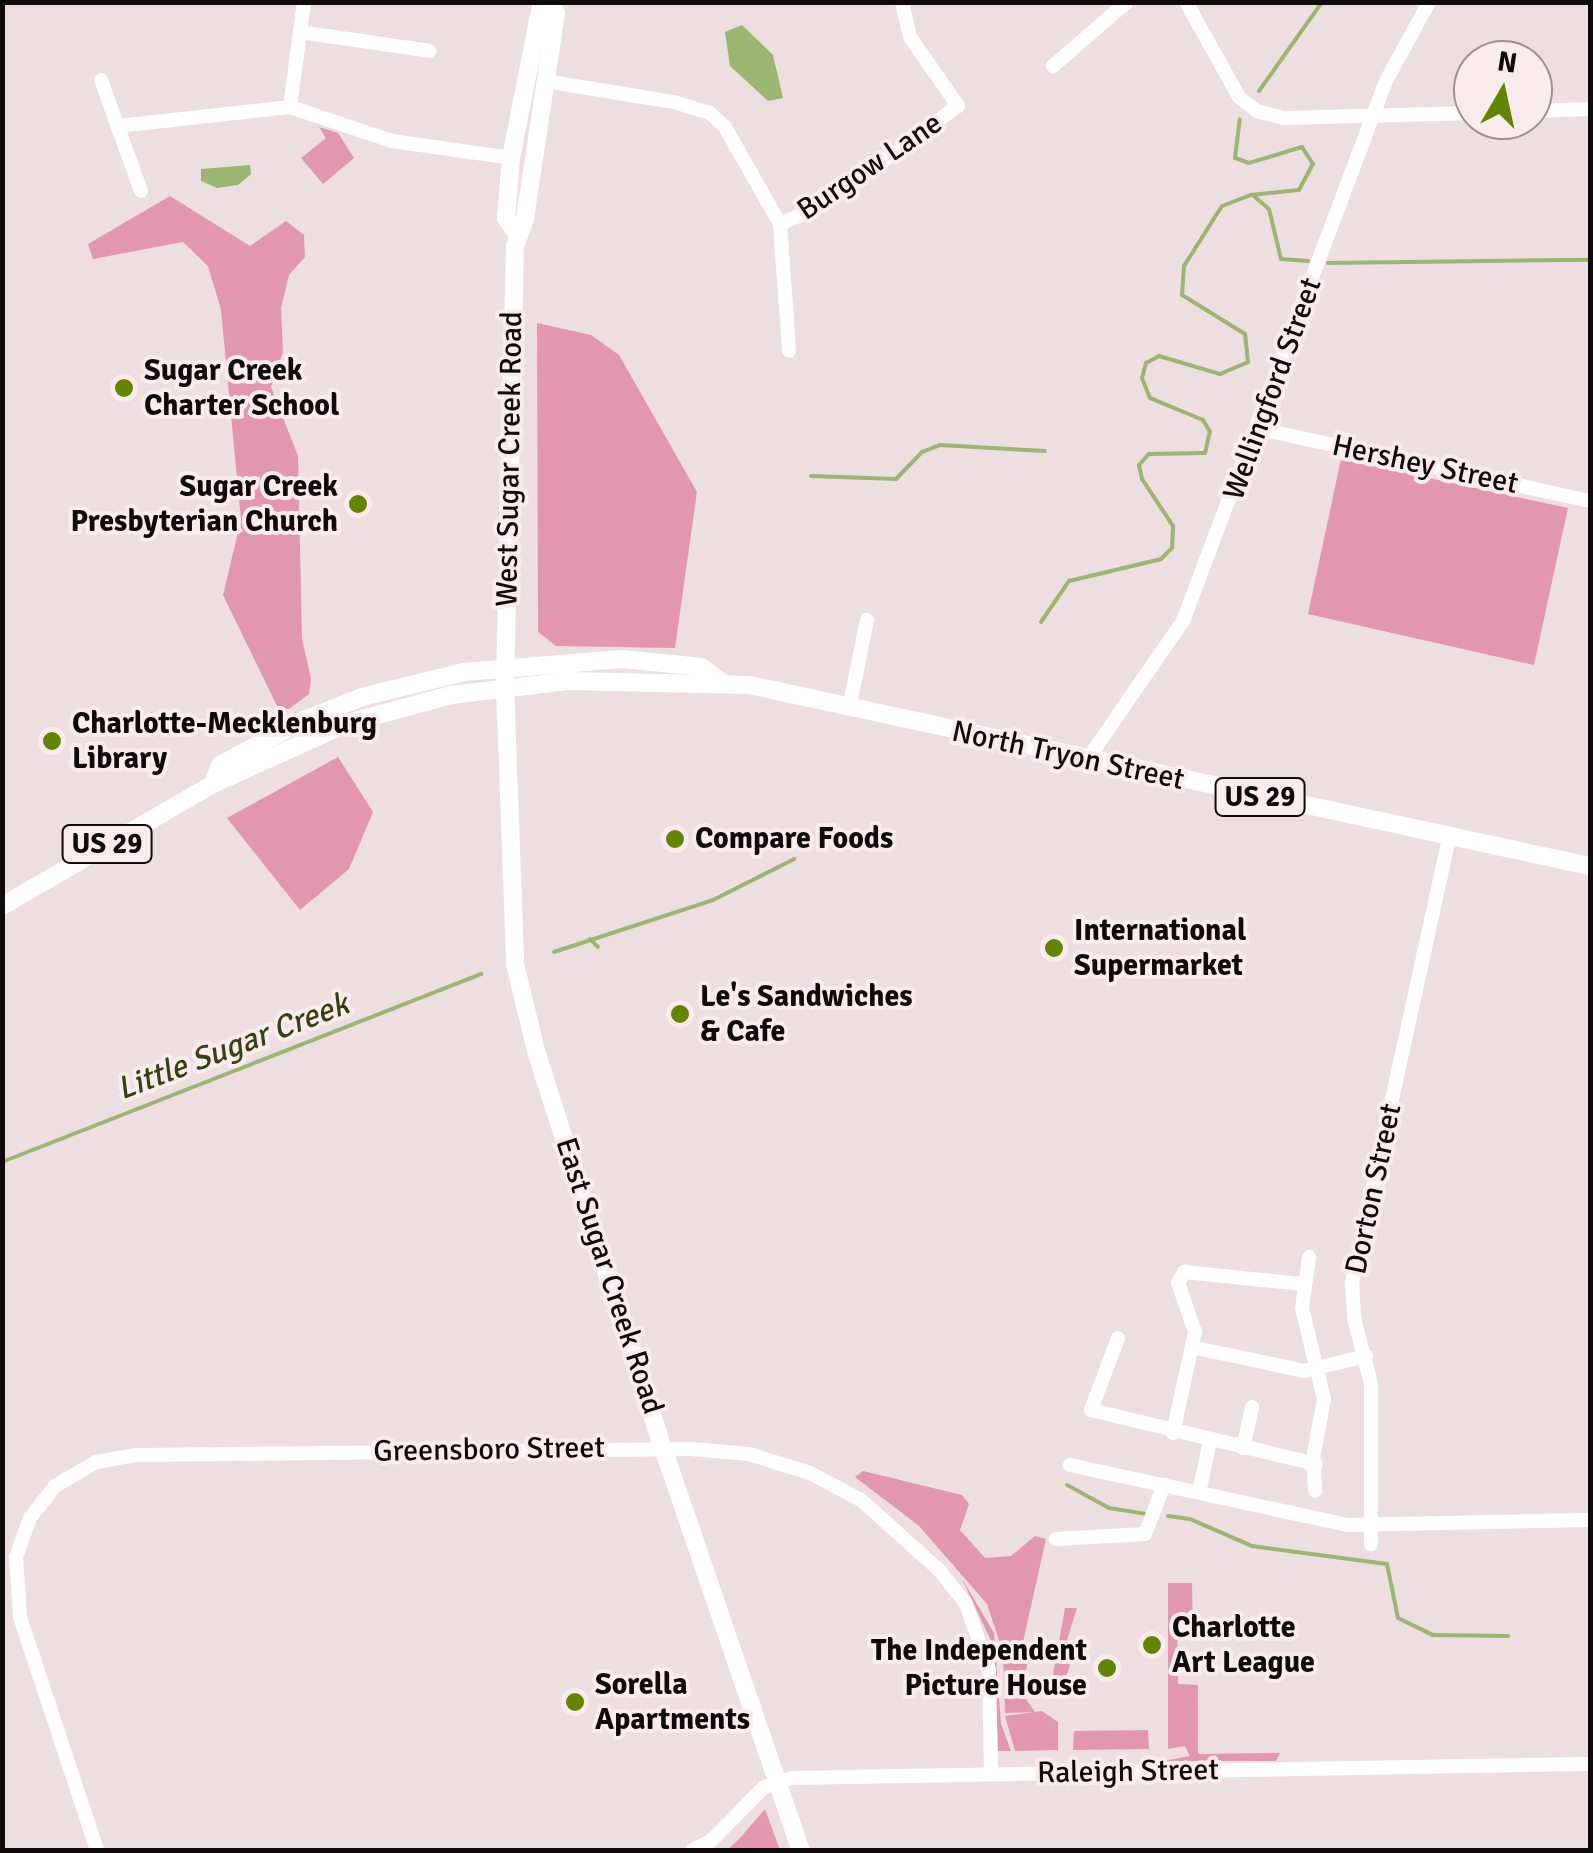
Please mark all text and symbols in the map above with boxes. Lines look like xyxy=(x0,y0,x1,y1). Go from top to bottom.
north arrow xyxy=(1453,40,1553,140)
text: N xyxy=(1495,44,1520,81)
street label: Burgow Lane xyxy=(791,105,949,229)
street label: Wellingford Street xyxy=(1216,273,1330,505)
street label: West Sugar Creek Road xyxy=(489,311,531,607)
place label: Sugar Creek Charter School xyxy=(144,353,339,424)
marker: Sugar Creek Charter School xyxy=(113,377,135,399)
street label: Hershey Street xyxy=(1329,428,1521,502)
place label: Sugar Creek Presbyterian Church xyxy=(70,469,338,540)
marker: Sugar Creek Presbyterian Church xyxy=(347,493,369,515)
place label: Charlotte-Mecklenburg Library xyxy=(72,706,377,776)
street label: North Tryon Street xyxy=(949,714,1187,798)
marker: Charlotte-Mecklenburg Library xyxy=(41,730,63,752)
road number: US 29 xyxy=(1212,774,1308,820)
road number: US 29 xyxy=(59,821,154,867)
place label: Compare Foods xyxy=(695,821,893,857)
marker: Compare Foods xyxy=(664,828,686,850)
place label: International Supermarket xyxy=(1074,913,1246,984)
marker: International Supermarket xyxy=(1043,937,1065,959)
place label: Le's Sandwiches & Cafe xyxy=(700,979,913,1050)
water label: Little Sugar Creek xyxy=(112,985,354,1109)
marker: Le's Sandwiches & Cafe xyxy=(669,1003,691,1025)
street label: Dorton Street xyxy=(1338,1100,1410,1278)
street label: East Sugar Creek Road xyxy=(547,1133,671,1419)
street label: Greensboro Street xyxy=(373,1430,605,1470)
place label: Charlotte Art League xyxy=(1172,1610,1315,1680)
place label: The Independent Picture House xyxy=(871,1633,1087,1704)
marker: Charlotte Art League xyxy=(1141,1634,1163,1656)
marker: The Independent Picture House xyxy=(1096,1657,1118,1679)
place label: Sorella Apartments xyxy=(595,1667,750,1738)
marker: Sorella Apartments xyxy=(564,1691,586,1713)
street label: Raleigh Street xyxy=(1037,1752,1219,1792)

